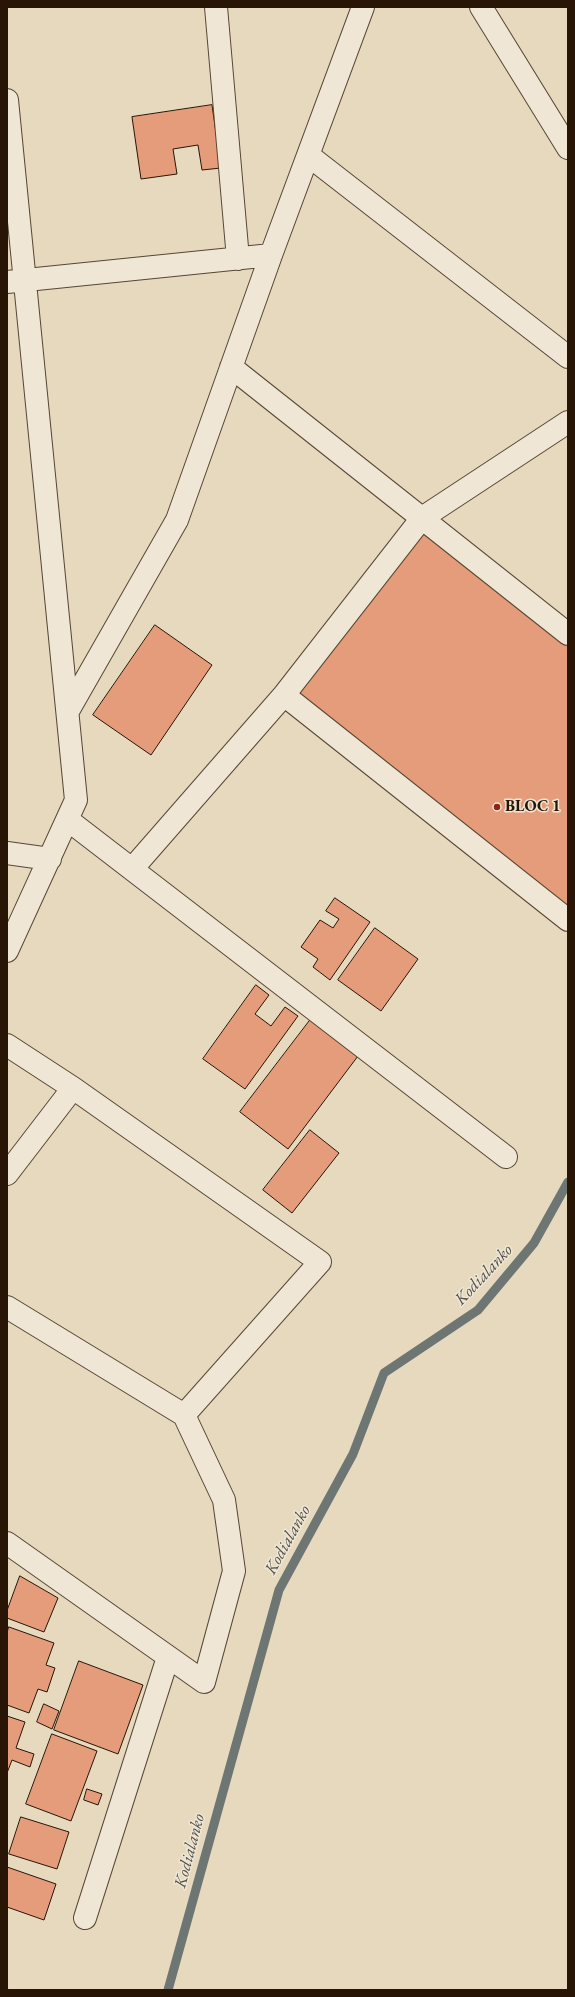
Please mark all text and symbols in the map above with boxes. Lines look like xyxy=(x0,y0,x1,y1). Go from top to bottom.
place label: BLOC 1 xyxy=(505,797,560,817)
marker: BLOC 1 xyxy=(492,802,502,812)
water label: Kodialanko xyxy=(451,1240,517,1310)
water label: Kodialanko xyxy=(261,1502,315,1578)
water label: Kodialanko xyxy=(170,1812,210,1890)

